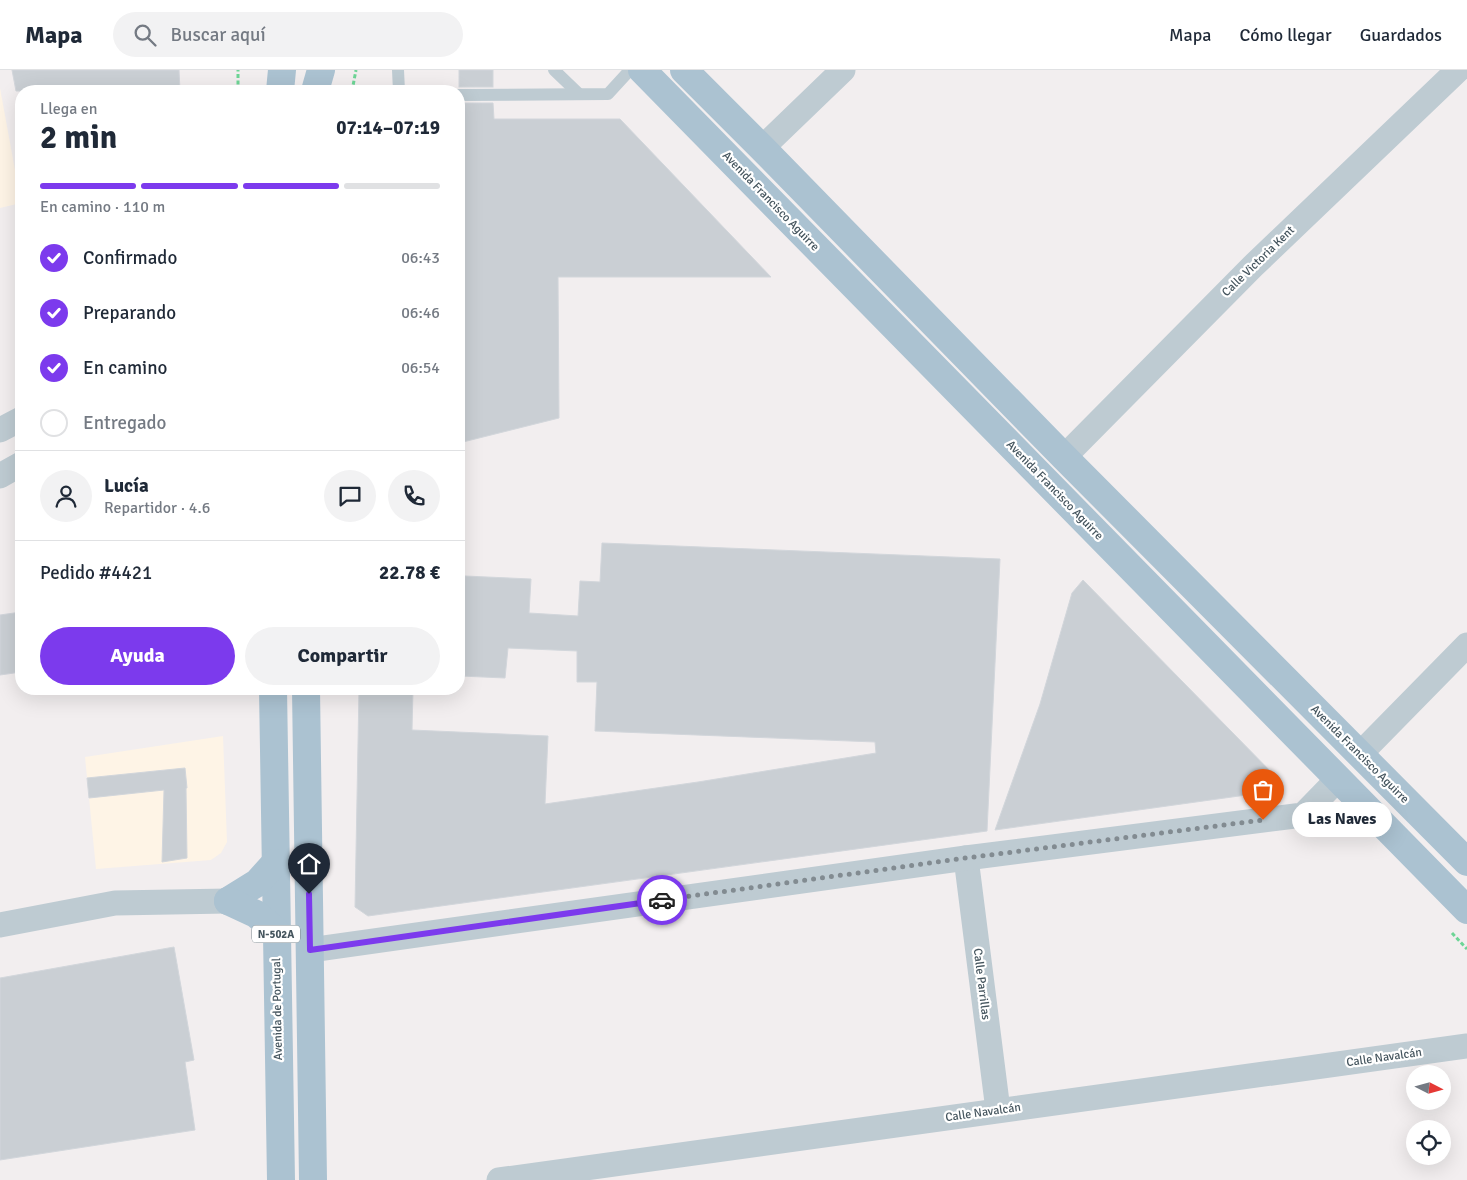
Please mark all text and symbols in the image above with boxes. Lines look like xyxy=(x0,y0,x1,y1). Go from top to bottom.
search box xyxy=(113,12,463,57)
text: Mapa xyxy=(25,20,83,50)
icon: search xyxy=(131,21,159,49)
text: Buscar aquí xyxy=(171,23,266,47)
text: Mapa xyxy=(1169,24,1211,46)
text: Cómo llegar xyxy=(1239,24,1332,46)
text: Guardados xyxy=(1360,24,1442,46)
text: Llega en xyxy=(40,99,98,119)
text: 07:14–07:19 xyxy=(336,116,440,140)
text: 2 min xyxy=(40,118,117,157)
street label: Avenida Francisco Aguirre xyxy=(719,148,822,254)
text: En camino · 110 m xyxy=(40,197,165,217)
street label: Calle Victoria Kent xyxy=(1219,223,1298,300)
icon: check xyxy=(40,244,68,272)
text: Confirmado xyxy=(83,246,177,270)
text: 06:43 xyxy=(401,248,440,268)
icon: check xyxy=(40,299,68,327)
text: Preparando xyxy=(83,301,176,325)
text: 06:46 xyxy=(401,303,440,323)
icon: check xyxy=(40,354,68,382)
text: En camino xyxy=(83,356,167,380)
text: 06:54 xyxy=(401,358,440,378)
text: Entregado xyxy=(83,411,166,435)
street label: Avenida Francisco Aguirre xyxy=(1003,437,1106,543)
button: person xyxy=(40,470,92,522)
button: chat xyxy=(324,470,376,522)
button: phone xyxy=(388,470,440,522)
text: Lucía xyxy=(104,474,149,498)
text: Repartidor · 4.6 xyxy=(104,498,210,518)
text: Pedido #4421 xyxy=(40,561,152,585)
text: 22.78 € xyxy=(379,561,440,585)
button: Ayuda xyxy=(40,627,235,685)
button: Compartir xyxy=(245,627,440,685)
street label: Avenida Francisco Aguirre xyxy=(1307,702,1412,807)
pin xyxy=(1242,769,1284,820)
icon: bag xyxy=(1249,776,1277,804)
callout: Las Naves xyxy=(1293,802,1393,838)
text: Las Naves xyxy=(1308,809,1376,829)
pin xyxy=(288,843,330,894)
icon: home xyxy=(295,850,323,878)
courier xyxy=(637,875,687,925)
icon: car xyxy=(648,886,676,914)
road number: N-502A xyxy=(252,926,300,942)
street label: Calle Parrillas xyxy=(970,947,993,1021)
street label: Avenida de Portugal xyxy=(269,957,286,1060)
street label: Calle Navalcán xyxy=(1345,1045,1423,1070)
north arrow xyxy=(1406,1065,1451,1110)
map controls xyxy=(1406,1065,1451,1165)
street label: Calle Navalcán xyxy=(944,1100,1022,1125)
button: locate xyxy=(1406,1120,1451,1165)

